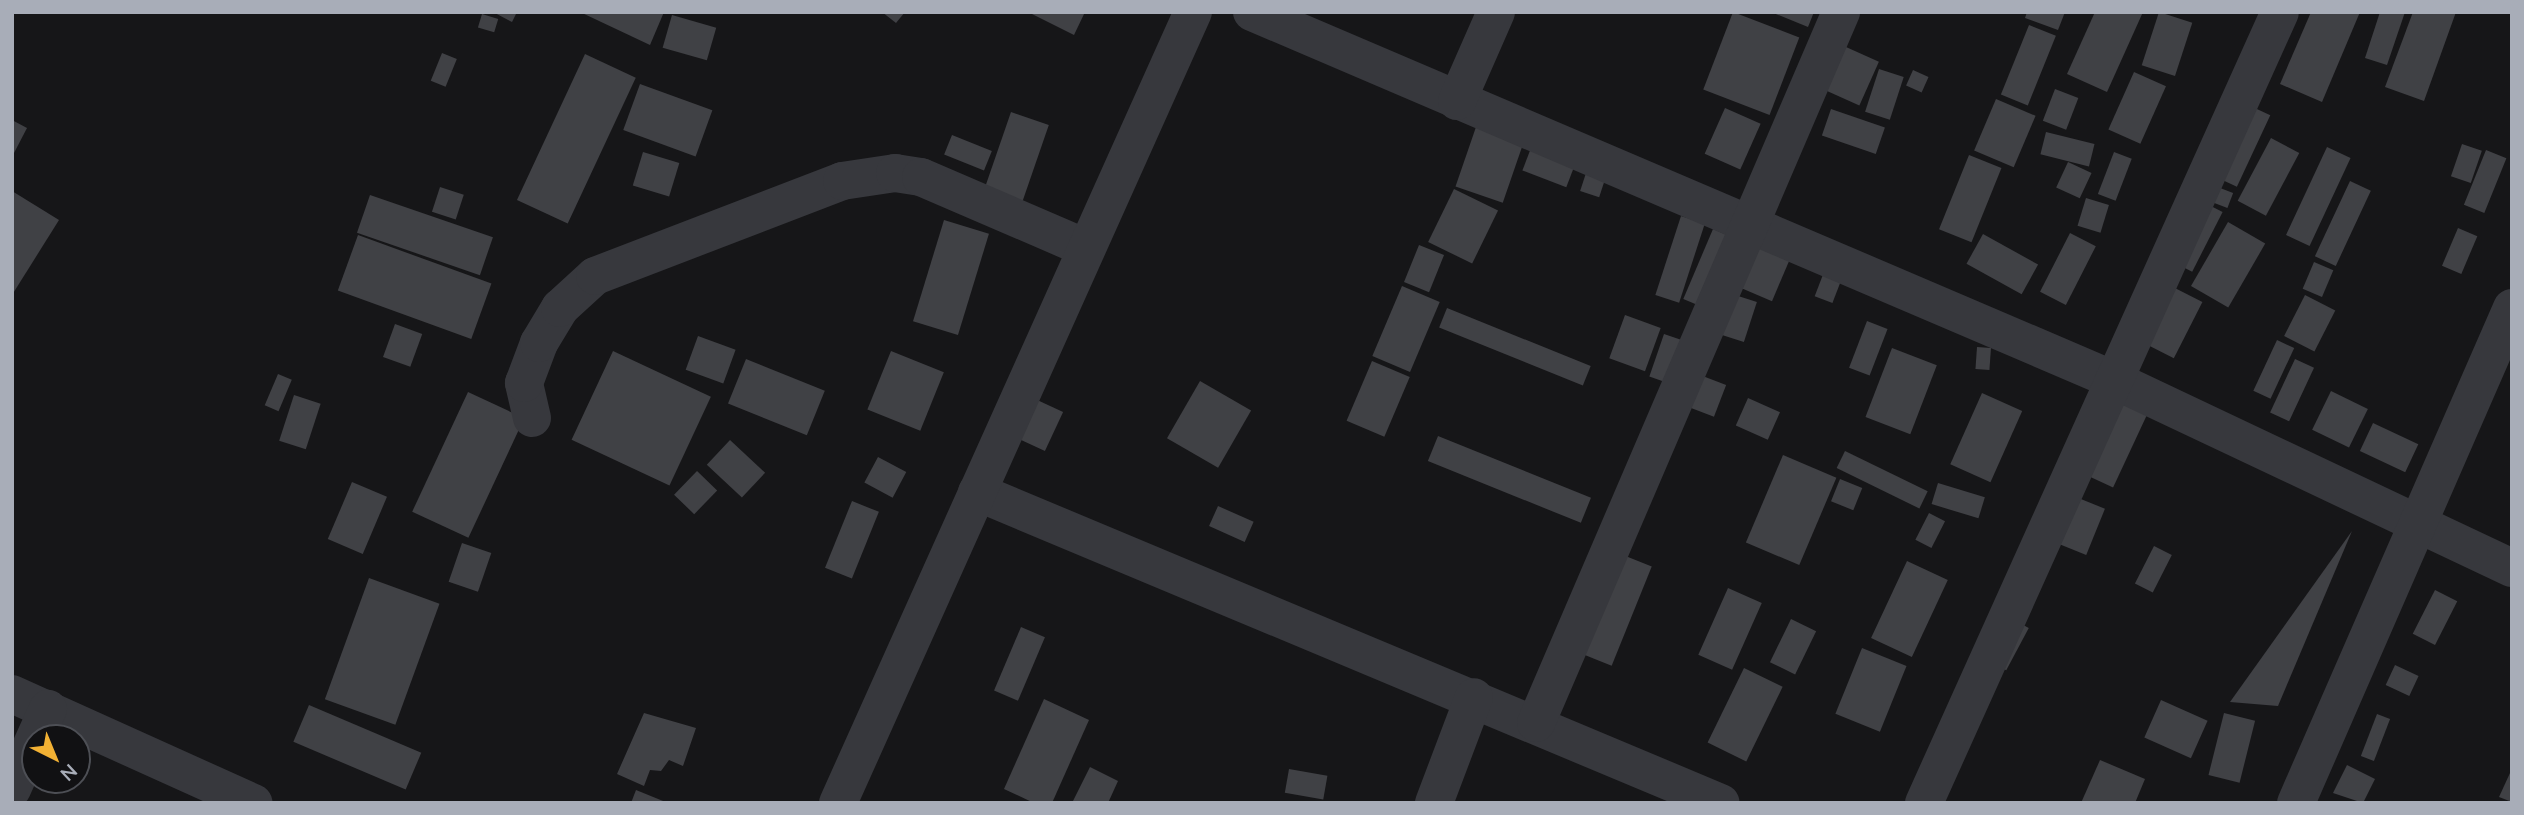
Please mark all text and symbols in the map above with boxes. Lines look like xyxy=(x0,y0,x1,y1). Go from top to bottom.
north arrow xyxy=(21,724,91,794)
text: N xyxy=(56,759,82,787)

